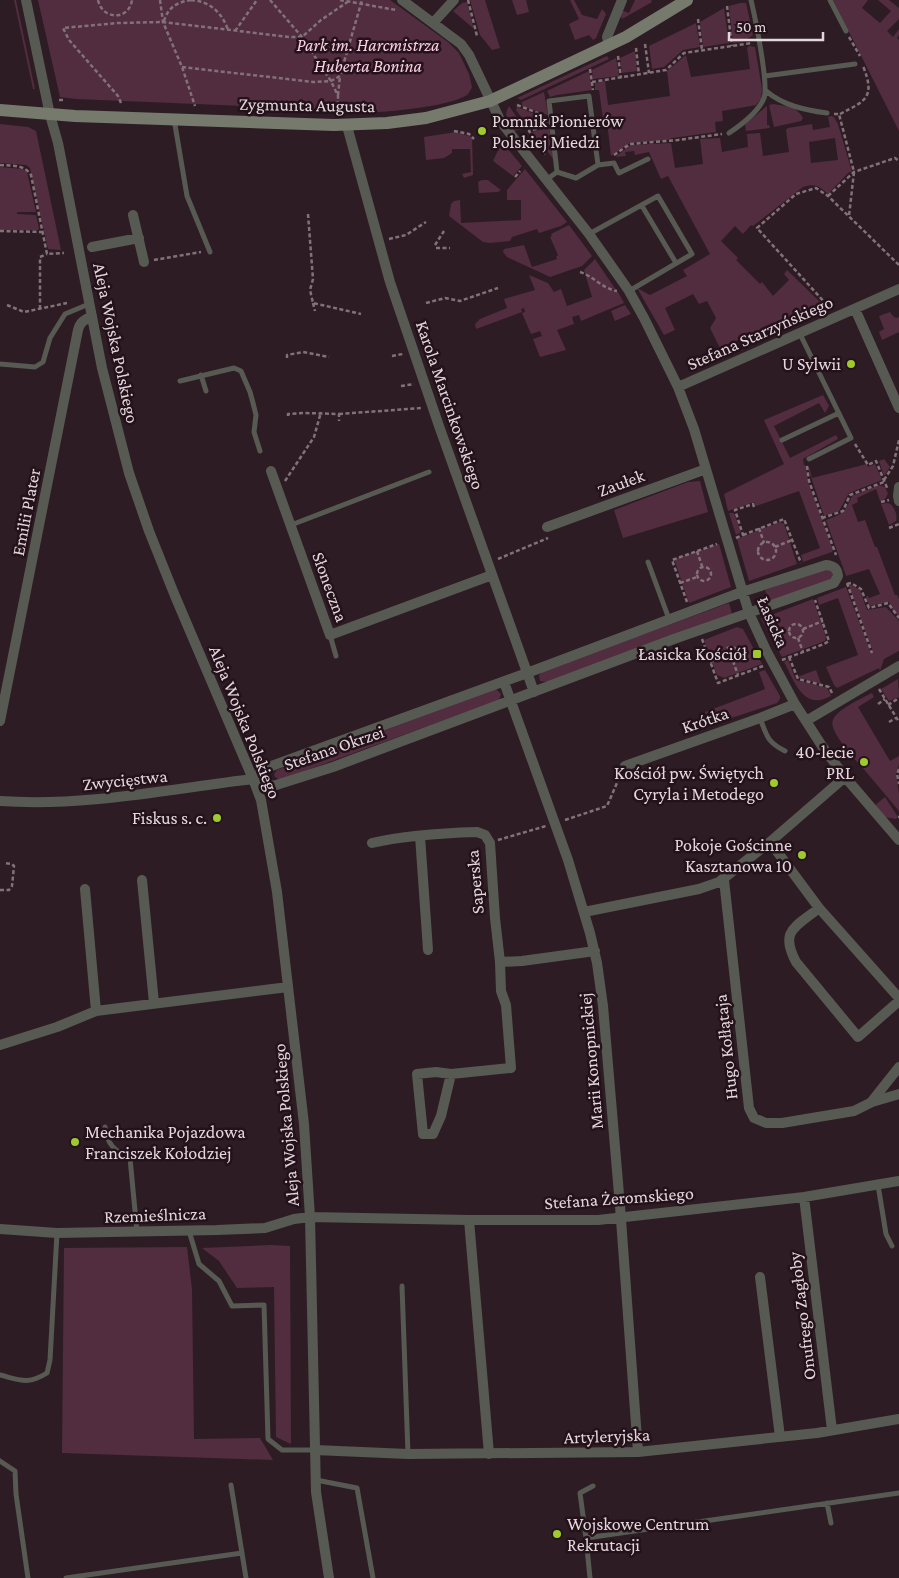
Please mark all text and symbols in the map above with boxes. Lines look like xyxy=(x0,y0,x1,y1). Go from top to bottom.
scale bar xyxy=(729,10,823,42)
text: 50 m xyxy=(736,19,766,35)
park label: Park im. Harcmistrza Huberta Bonina xyxy=(296,35,440,76)
street label: Zygmunta Augusta xyxy=(239,94,375,116)
place label: Pomnik Pionierów Polskiej Miedzi xyxy=(492,111,624,153)
marker: Pomnik Pionierów Polskiej Miedzi xyxy=(476,125,488,137)
street label: Aleja Wojska Polskiego xyxy=(88,261,143,425)
street label: Stefana Starzyńskiego xyxy=(684,292,836,374)
street label: Karola Marcinkowskiego xyxy=(412,318,488,492)
place label: U Sylwii xyxy=(782,354,841,374)
marker: U Sylwii xyxy=(845,358,857,370)
street label: Zaułek xyxy=(595,465,648,501)
street label: Emilii Plater xyxy=(8,466,44,557)
street label: Słoneczna xyxy=(308,549,352,625)
street label: Łasicka xyxy=(753,594,793,650)
street label: Aleja Wojska Polskiego xyxy=(204,642,285,802)
place label: Łasicka Kościół xyxy=(638,644,747,664)
marker: Łasicka Kościół xyxy=(751,648,763,660)
street label: Krótka xyxy=(679,703,731,737)
street label: Stefana Okrzei xyxy=(281,721,387,774)
place label: 40-lecie PRL xyxy=(795,742,854,783)
marker: 40-lecie PRL xyxy=(858,756,870,768)
place label: Kościół pw. Świętych Cyryla i Metodego xyxy=(614,763,764,804)
street label: Zwycięstwa xyxy=(82,766,168,794)
marker: Kościół pw. Świętych Cyryla i Metodego xyxy=(768,777,780,789)
place label: Fiskus s. c. xyxy=(132,808,207,828)
marker: Fiskus s. c. xyxy=(211,812,223,824)
place label: Pokoje Gościnne Kasztanowa 10 xyxy=(674,835,792,876)
street label: Saperska xyxy=(462,849,488,915)
marker: Pokoje Gościnne Kasztanowa 10 xyxy=(796,849,808,861)
street label: Marii Konopnickiej xyxy=(575,992,608,1130)
street label: Hugo Kołłątaja xyxy=(711,993,742,1101)
street label: Aleja Wojska Polskiego xyxy=(269,1042,304,1207)
place label: Mechanika Pojazdowa Franciszek Kołodziej xyxy=(85,1122,246,1164)
marker: Mechanika Pojazdowa Franciszek Kołodziej xyxy=(69,1136,81,1148)
street label: Stefana Żeromskiego xyxy=(544,1183,694,1213)
street label: Rzemieślnicza xyxy=(104,1203,206,1227)
street label: Onufrego Zagłoby xyxy=(784,1250,820,1381)
street label: Artyleryjska xyxy=(563,1424,651,1449)
place label: Wojskowe Centrum Rekrutacji xyxy=(567,1514,710,1556)
marker: Wojskowe Centrum Rekrutacji xyxy=(551,1528,563,1540)

